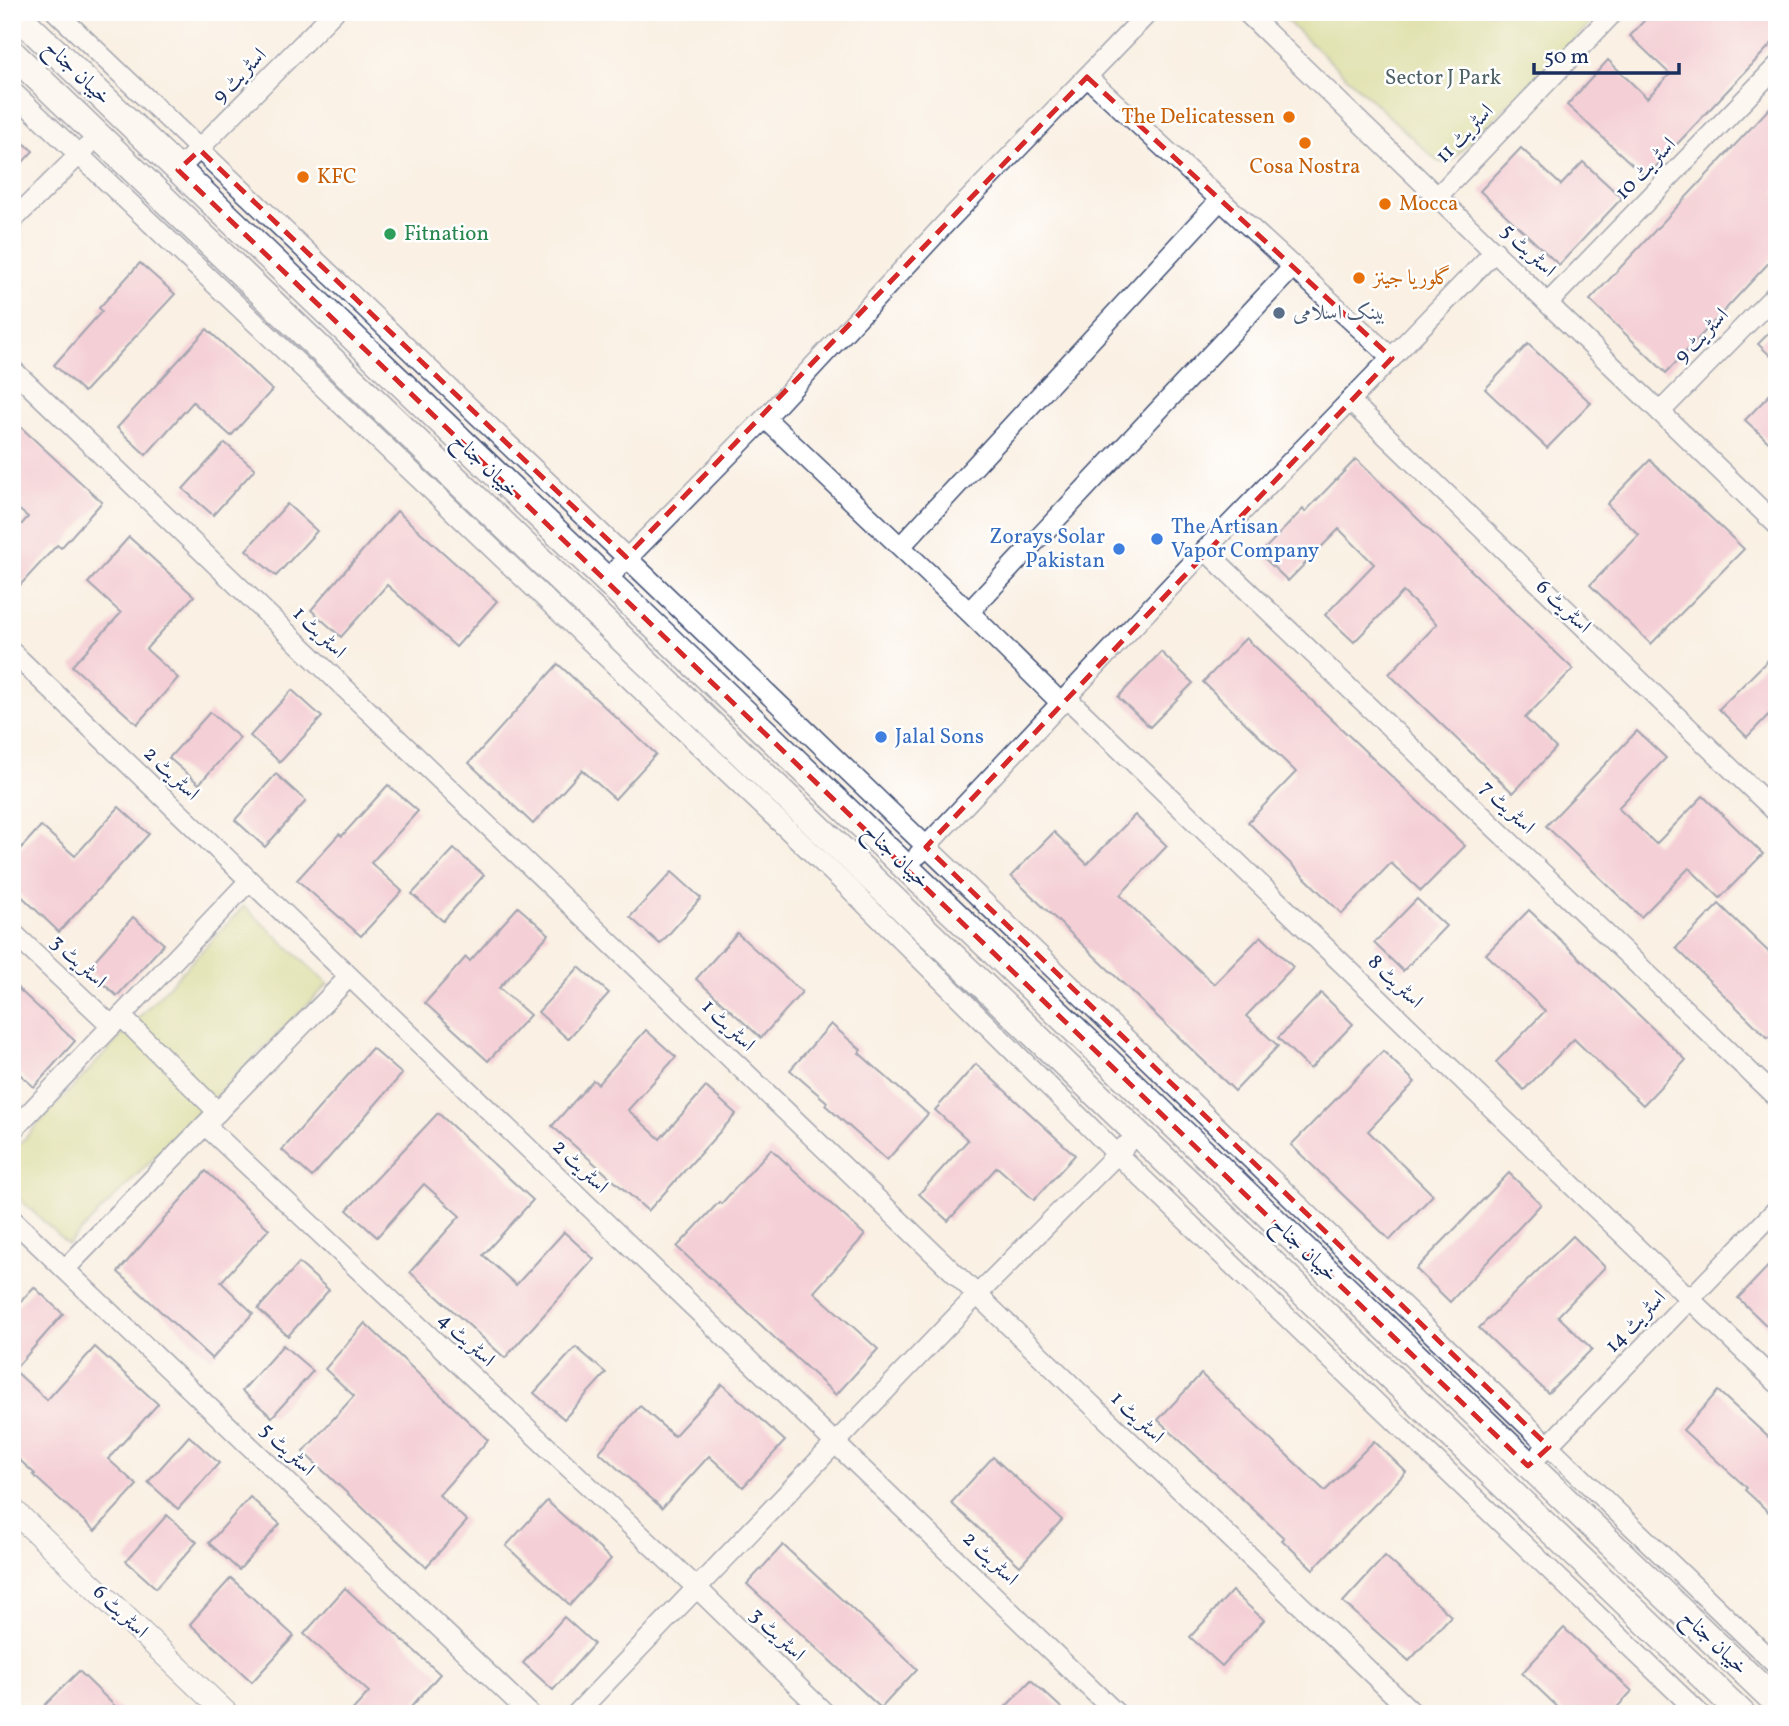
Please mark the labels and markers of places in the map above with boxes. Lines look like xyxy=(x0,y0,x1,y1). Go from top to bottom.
place label: The Delicatessen xyxy=(1121,103,1275,132)
marker: The Delicatessen xyxy=(1281,109,1297,125)
marker: Cosa Nostra xyxy=(1297,135,1313,151)
place label: Cosa Nostra xyxy=(1250,153,1360,182)
place label: KFC xyxy=(317,163,357,192)
marker: KFC xyxy=(295,169,311,185)
place label: Mocca xyxy=(1399,190,1459,219)
marker: Mocca xyxy=(1377,196,1393,212)
place label: Fitnation xyxy=(404,220,489,249)
marker: Fitnation xyxy=(382,226,398,242)
place label: گلوریا جینز xyxy=(1371,264,1451,293)
marker: گلوریا جینز xyxy=(1351,270,1367,286)
place label: بینک اسلامی xyxy=(1293,299,1385,328)
marker: بینک اسلامی xyxy=(1271,305,1287,321)
place label: The Artisan Vapor Company xyxy=(1171,513,1320,566)
place label: Zorays Solar Pakistan xyxy=(989,523,1105,576)
marker: The Artisan Vapor Company xyxy=(1149,531,1165,547)
marker: Zorays Solar Pakistan xyxy=(1111,541,1127,557)
place label: Jalal Sons xyxy=(895,723,984,752)
marker: Jalal Sons xyxy=(873,729,889,745)

